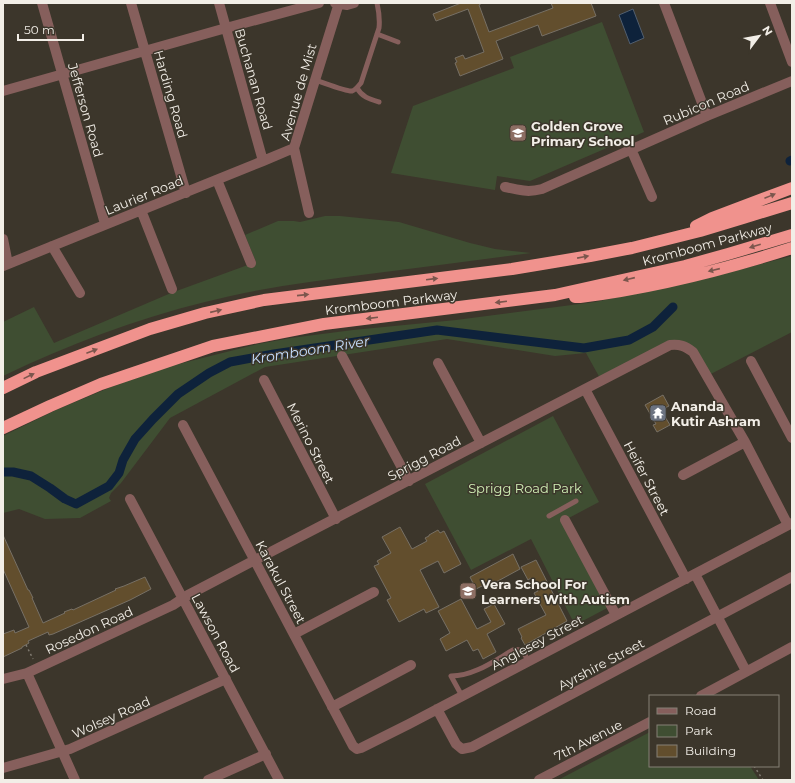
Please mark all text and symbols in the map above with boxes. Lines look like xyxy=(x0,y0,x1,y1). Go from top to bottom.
scale bar xyxy=(18,16,83,42)
north arrow xyxy=(739,16,779,56)
text: 50 m xyxy=(24,22,55,37)
text: N xyxy=(759,23,776,38)
street label: Buchanan Road xyxy=(232,26,276,132)
street label: Avenue de Mist xyxy=(277,42,319,142)
street label: Harding Road xyxy=(151,48,191,140)
street label: Jefferson Road xyxy=(65,60,107,159)
street label: Rubicon Road xyxy=(661,78,751,128)
place label: Golden Grove Primary School xyxy=(531,118,634,149)
school or university icon: Golden Grove Primary School xyxy=(508,123,528,143)
street label: Laurier Road xyxy=(102,172,186,218)
one-way arrow xyxy=(765,193,777,199)
street label: Kromboom Parkway xyxy=(640,219,774,269)
one-way arrow xyxy=(749,243,761,249)
one-way arrow xyxy=(577,254,589,260)
one-way arrow xyxy=(708,268,720,274)
one-way arrow xyxy=(426,276,438,282)
one-way arrow xyxy=(623,277,635,283)
street label: Kromboom Parkway xyxy=(324,286,459,318)
one-way arrow xyxy=(297,292,309,298)
one-way arrow xyxy=(495,299,507,305)
one-way arrow xyxy=(210,307,222,313)
one-way arrow xyxy=(366,315,378,321)
water label: Kromboom River xyxy=(249,332,371,368)
one-way arrow xyxy=(87,348,99,354)
one-way arrow xyxy=(23,373,35,379)
place label: Ananda Kutir Ashram xyxy=(670,398,761,429)
street label: Merino Street xyxy=(284,400,338,486)
temple icon: Ananda Kutir Ashram xyxy=(648,403,668,423)
street label: Sprigg Road xyxy=(385,432,463,484)
street label: Heifer Street xyxy=(621,438,673,518)
park label: Sprigg Road Park xyxy=(468,480,582,496)
street label: Karakul Street xyxy=(252,538,310,626)
place label: Vera School For Learners With Autism xyxy=(480,576,630,607)
school or university icon: Vera School For Learners With Autism xyxy=(458,581,478,601)
street label: Lawson Road xyxy=(188,591,244,675)
street label: Rosedon Road xyxy=(43,603,135,657)
street label: Anglesey Street xyxy=(488,611,586,673)
street label: Ayrshire Street xyxy=(555,635,647,693)
street label: Wolsey Road xyxy=(69,693,153,741)
legend xyxy=(649,695,779,767)
text: Road xyxy=(685,703,716,718)
street label: 7th Avenue xyxy=(551,716,625,764)
text: Park xyxy=(685,723,713,738)
text: Building xyxy=(685,743,736,758)

